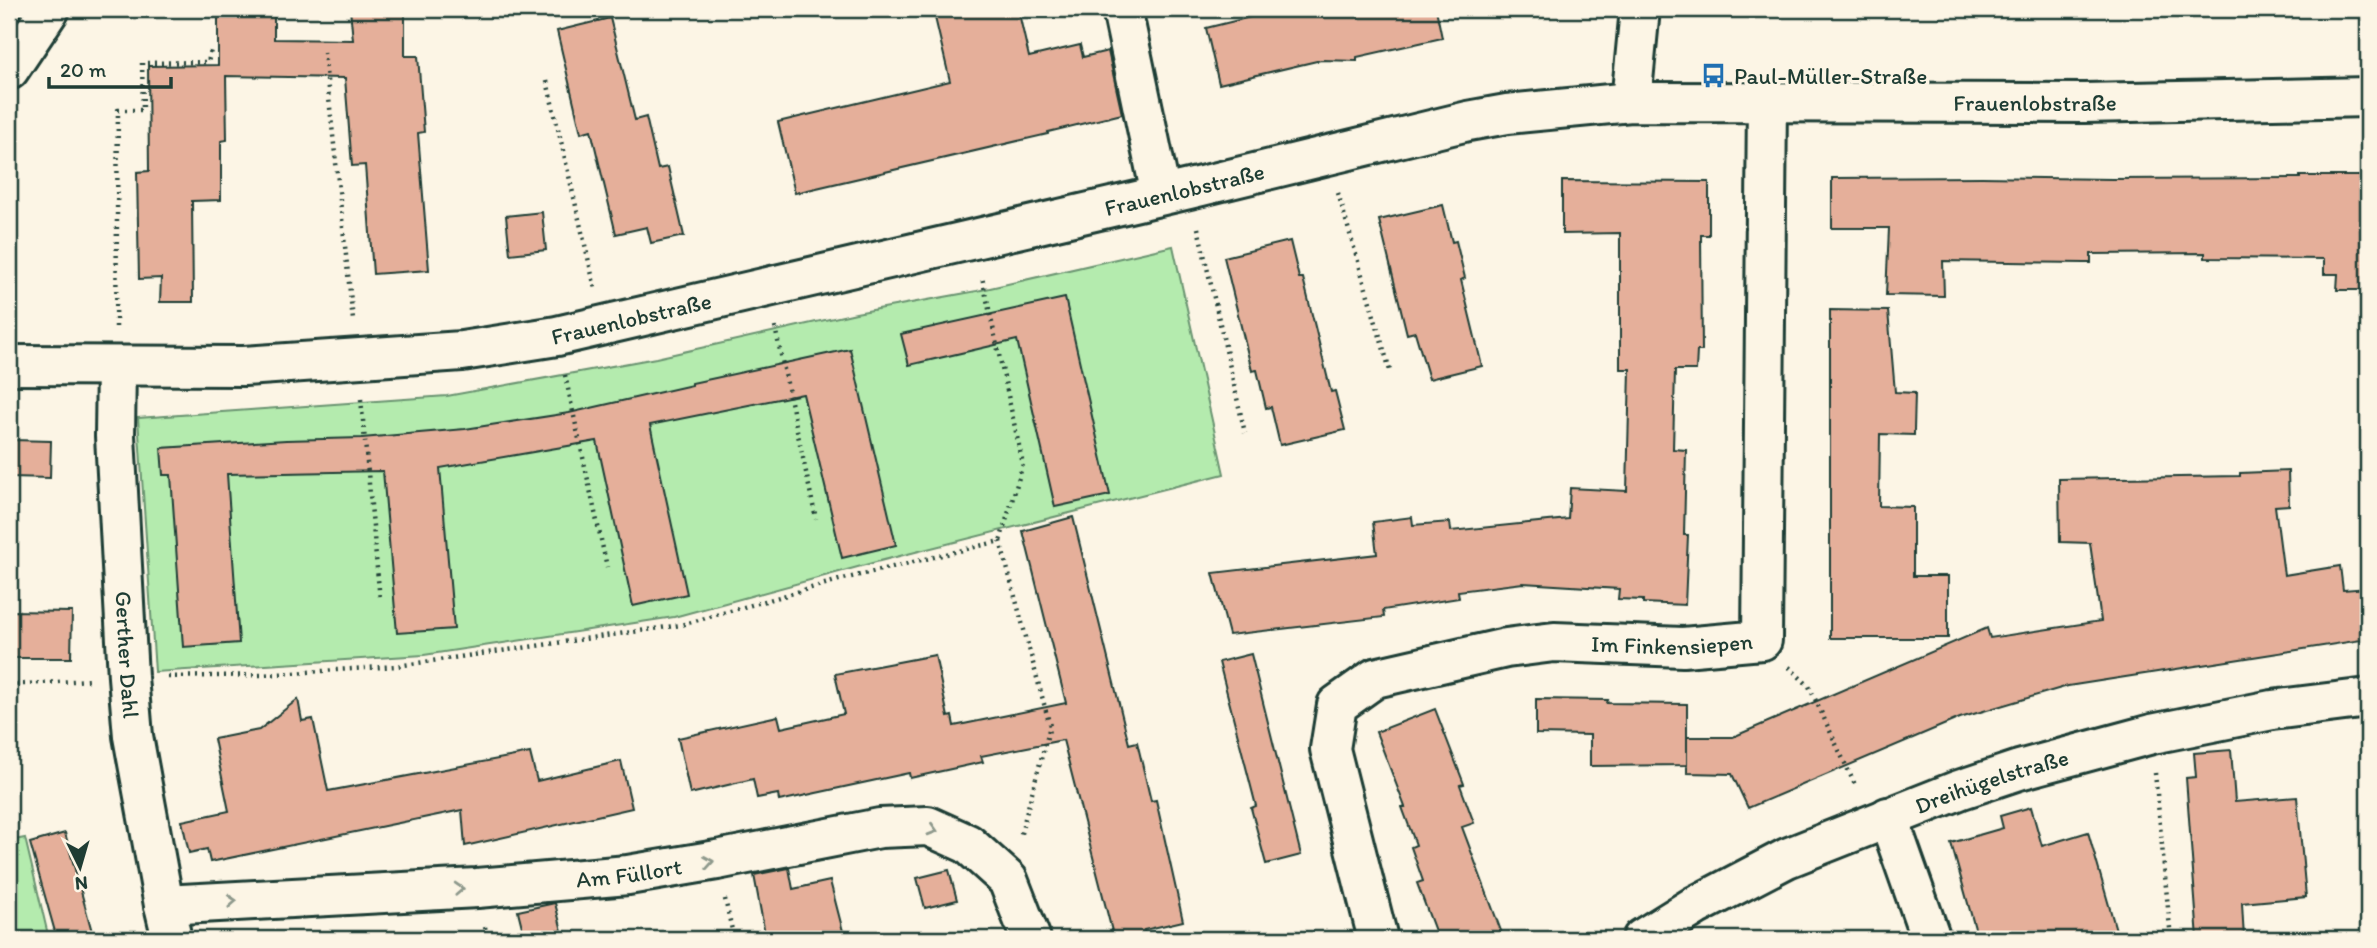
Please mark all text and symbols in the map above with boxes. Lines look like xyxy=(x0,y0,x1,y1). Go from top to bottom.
scale bar xyxy=(49,46,172,90)
text: 20 m xyxy=(60,57,107,82)
bus stop icon: Paul-Müller-Straße xyxy=(1700,62,1728,90)
place label: Paul-Müller-Straße xyxy=(1734,62,1927,90)
street label: Frauenlobstraße xyxy=(1953,88,2117,117)
street label: Frauenlobstraße xyxy=(1102,157,1267,222)
street label: Frauenlobstraße xyxy=(549,287,714,351)
street label: Gerther Dahl xyxy=(109,590,145,720)
street label: Im Finkensiepen xyxy=(1590,627,1754,661)
street label: Dreihügelstraße xyxy=(1911,743,2072,820)
one-way arrow xyxy=(926,821,938,836)
north arrow xyxy=(46,832,116,902)
street label: Am Füllort xyxy=(575,852,684,893)
one-way arrow xyxy=(703,855,715,870)
text: N xyxy=(74,871,89,895)
one-way arrow xyxy=(454,882,465,897)
one-way arrow xyxy=(226,893,237,908)

